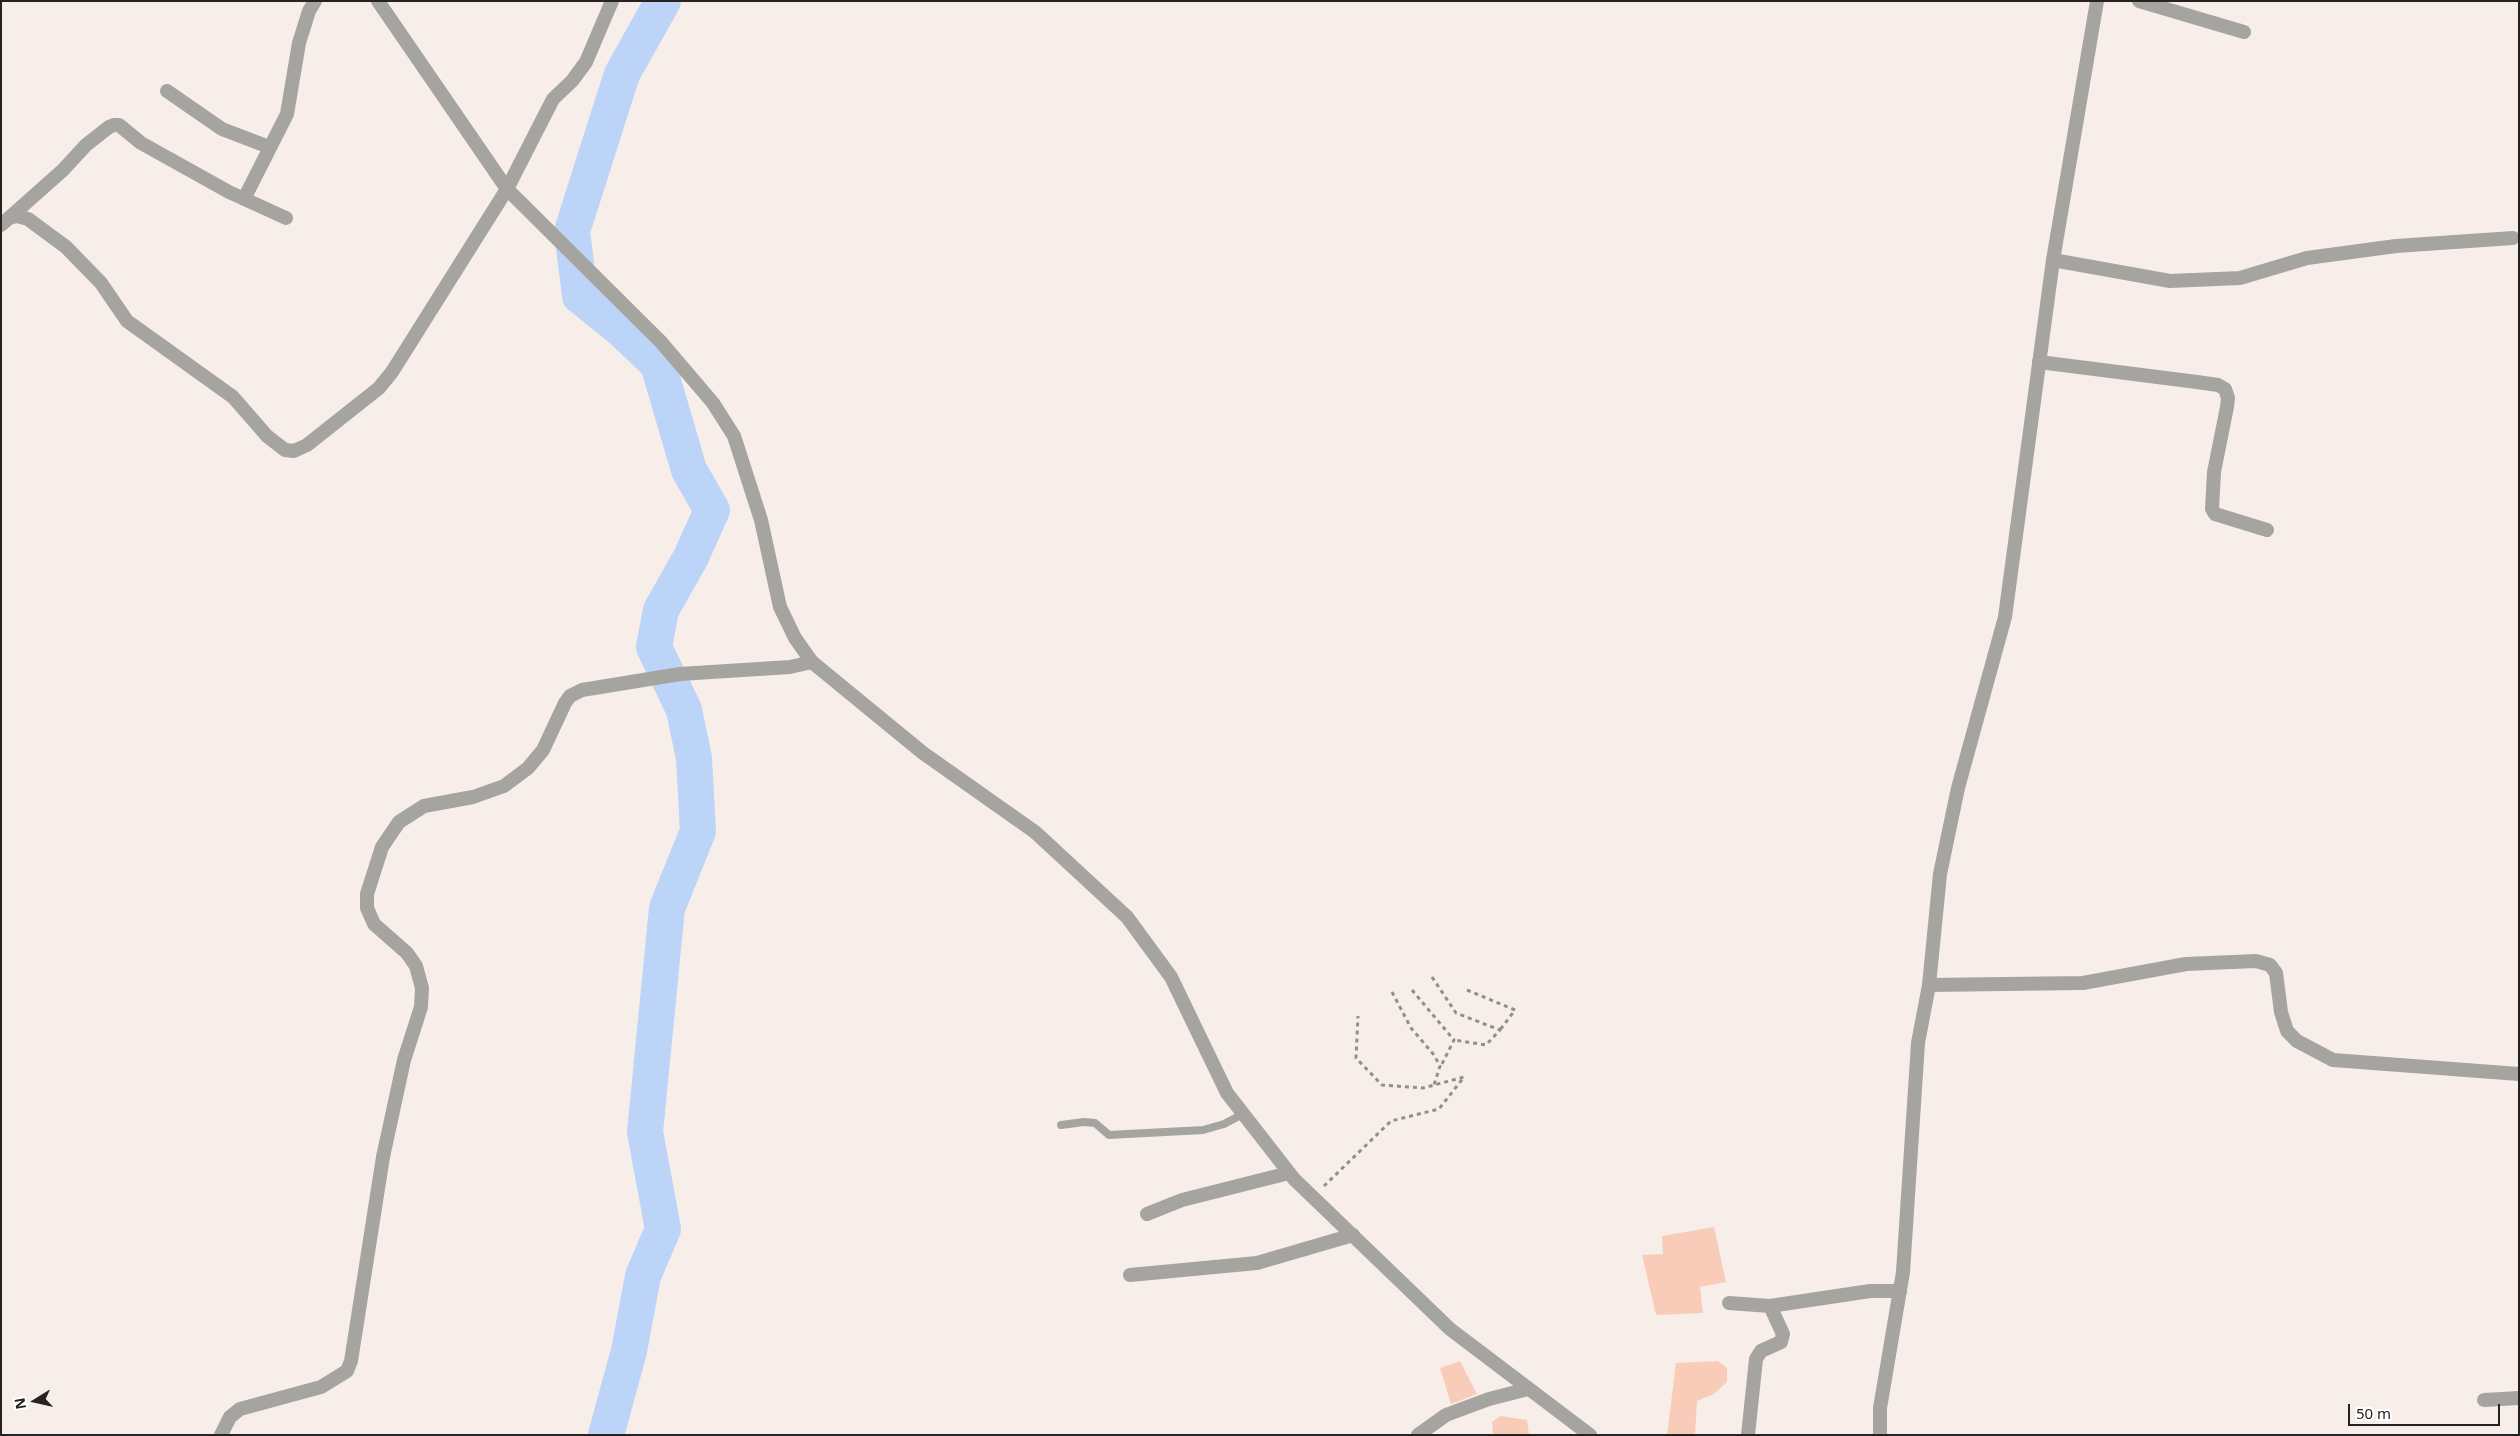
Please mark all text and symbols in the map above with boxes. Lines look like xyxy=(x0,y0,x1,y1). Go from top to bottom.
north arrow xyxy=(10,1376,60,1426)
scale bar xyxy=(2350,1394,2502,1426)
text: N xyxy=(9,1396,30,1411)
text: 50 m xyxy=(2356,1403,2391,1423)

